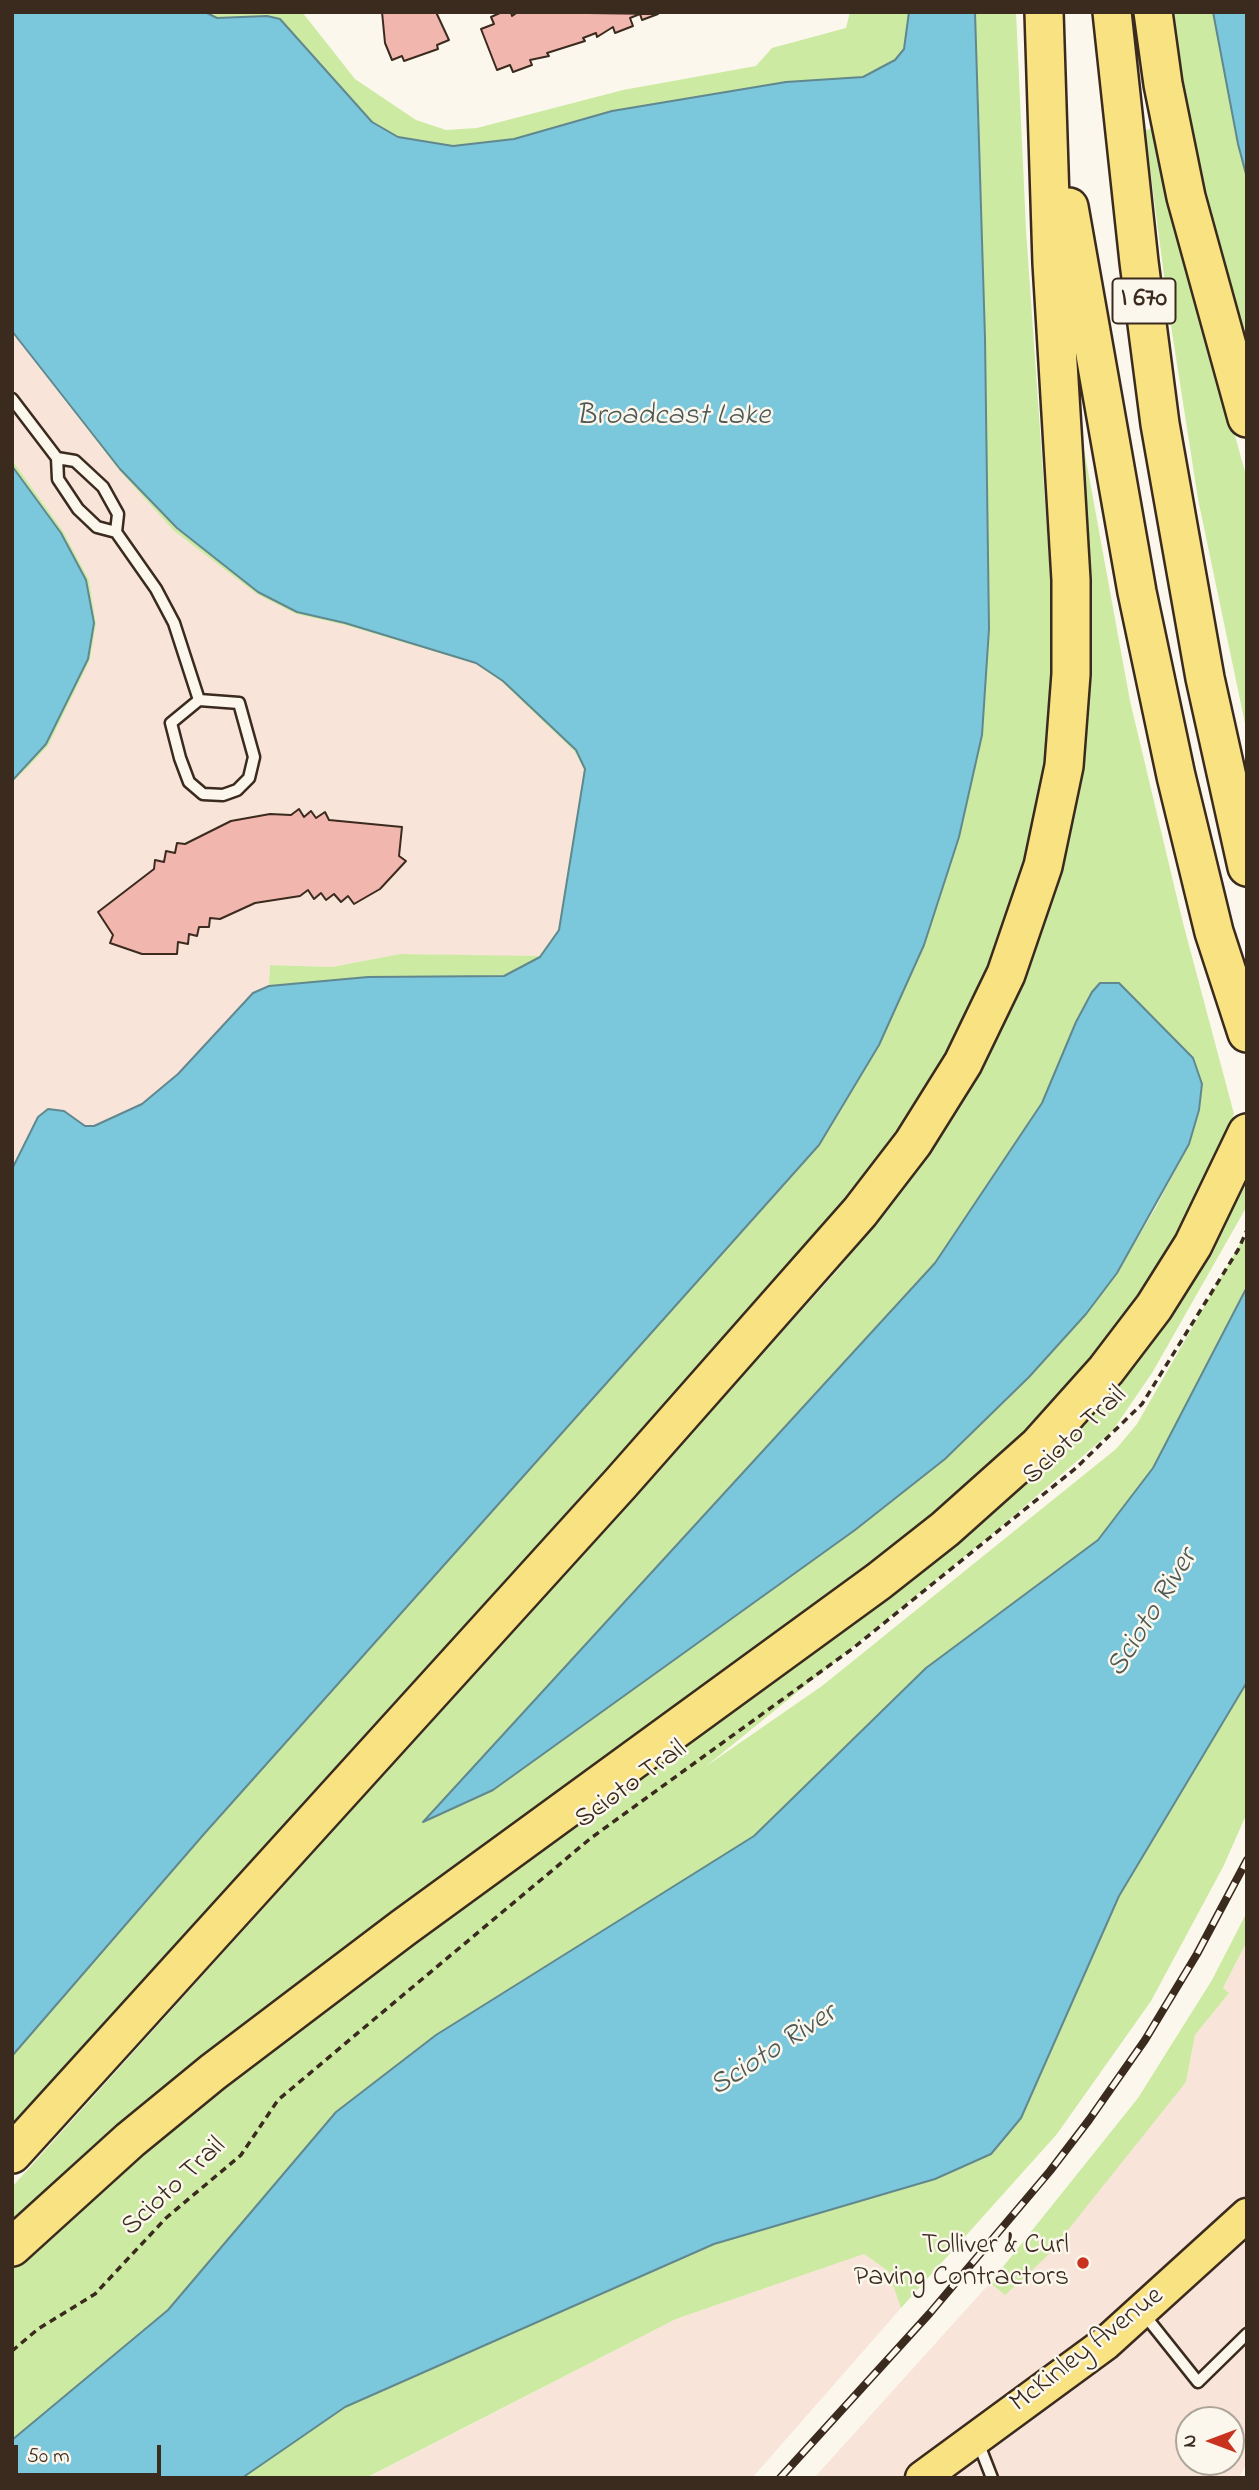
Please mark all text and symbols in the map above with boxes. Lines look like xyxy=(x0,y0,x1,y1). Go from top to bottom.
road number: I 670 xyxy=(1112,278,1176,324)
water label: Broadcast Lake xyxy=(576,400,770,436)
street label: Scioto Trail xyxy=(1017,1380,1135,1494)
water label: Scioto River xyxy=(1101,1543,1207,1685)
street label: Scioto Trail xyxy=(569,1734,695,1838)
water label: Scioto River xyxy=(704,1998,844,2106)
street label: Scioto Trail xyxy=(116,2131,234,2245)
place label: Tolliver & Curl Paving Contractors xyxy=(854,2230,1069,2296)
marker: Tolliver & Curl Paving Contractors xyxy=(1075,2255,1091,2271)
street label: McKinley Avenue xyxy=(1005,2281,1171,2421)
north arrow xyxy=(1175,2406,1245,2476)
scale bar xyxy=(18,2430,164,2474)
text: N xyxy=(1177,2435,1204,2447)
text: 50 m xyxy=(27,2442,70,2472)

